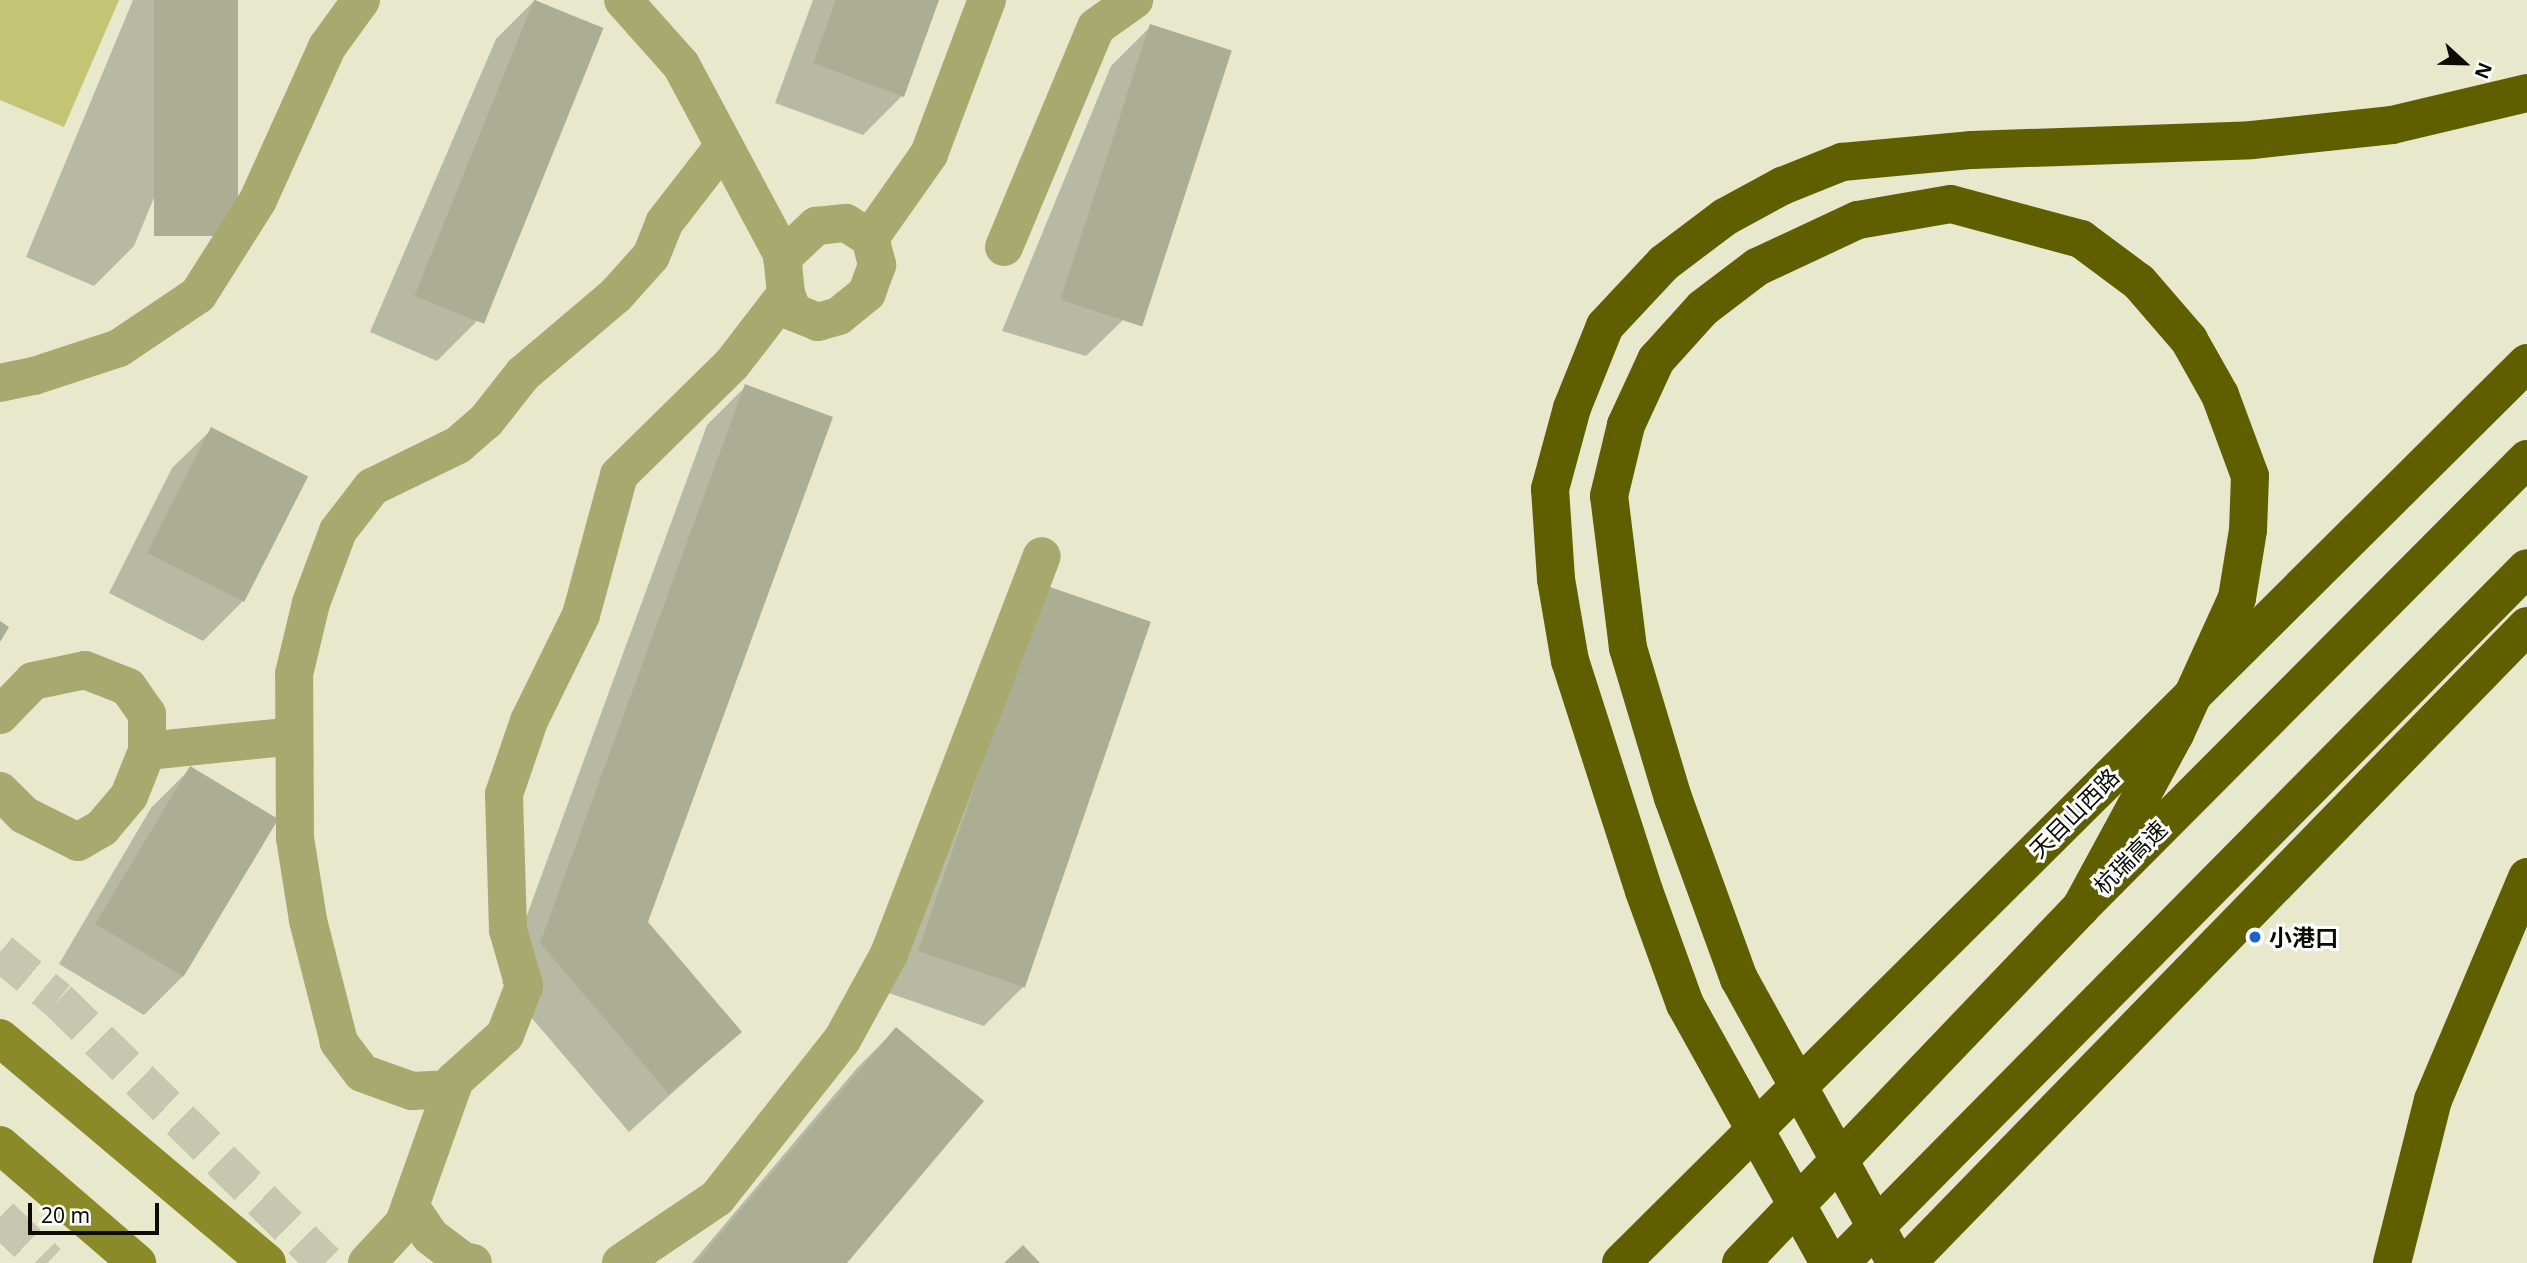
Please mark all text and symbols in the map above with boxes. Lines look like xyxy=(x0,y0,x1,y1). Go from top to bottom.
north arrow xyxy=(2429,28,2499,98)
text: N xyxy=(2469,59,2498,83)
street label: 天目山西路 xyxy=(2024,763,2124,863)
street label: 杭瑞高速 xyxy=(2088,815,2172,899)
place label: 小港口 xyxy=(2269,923,2338,951)
marker: 小港口 xyxy=(2247,929,2263,945)
scale bar xyxy=(32,1190,163,1234)
text: 20 m xyxy=(41,1201,90,1229)

